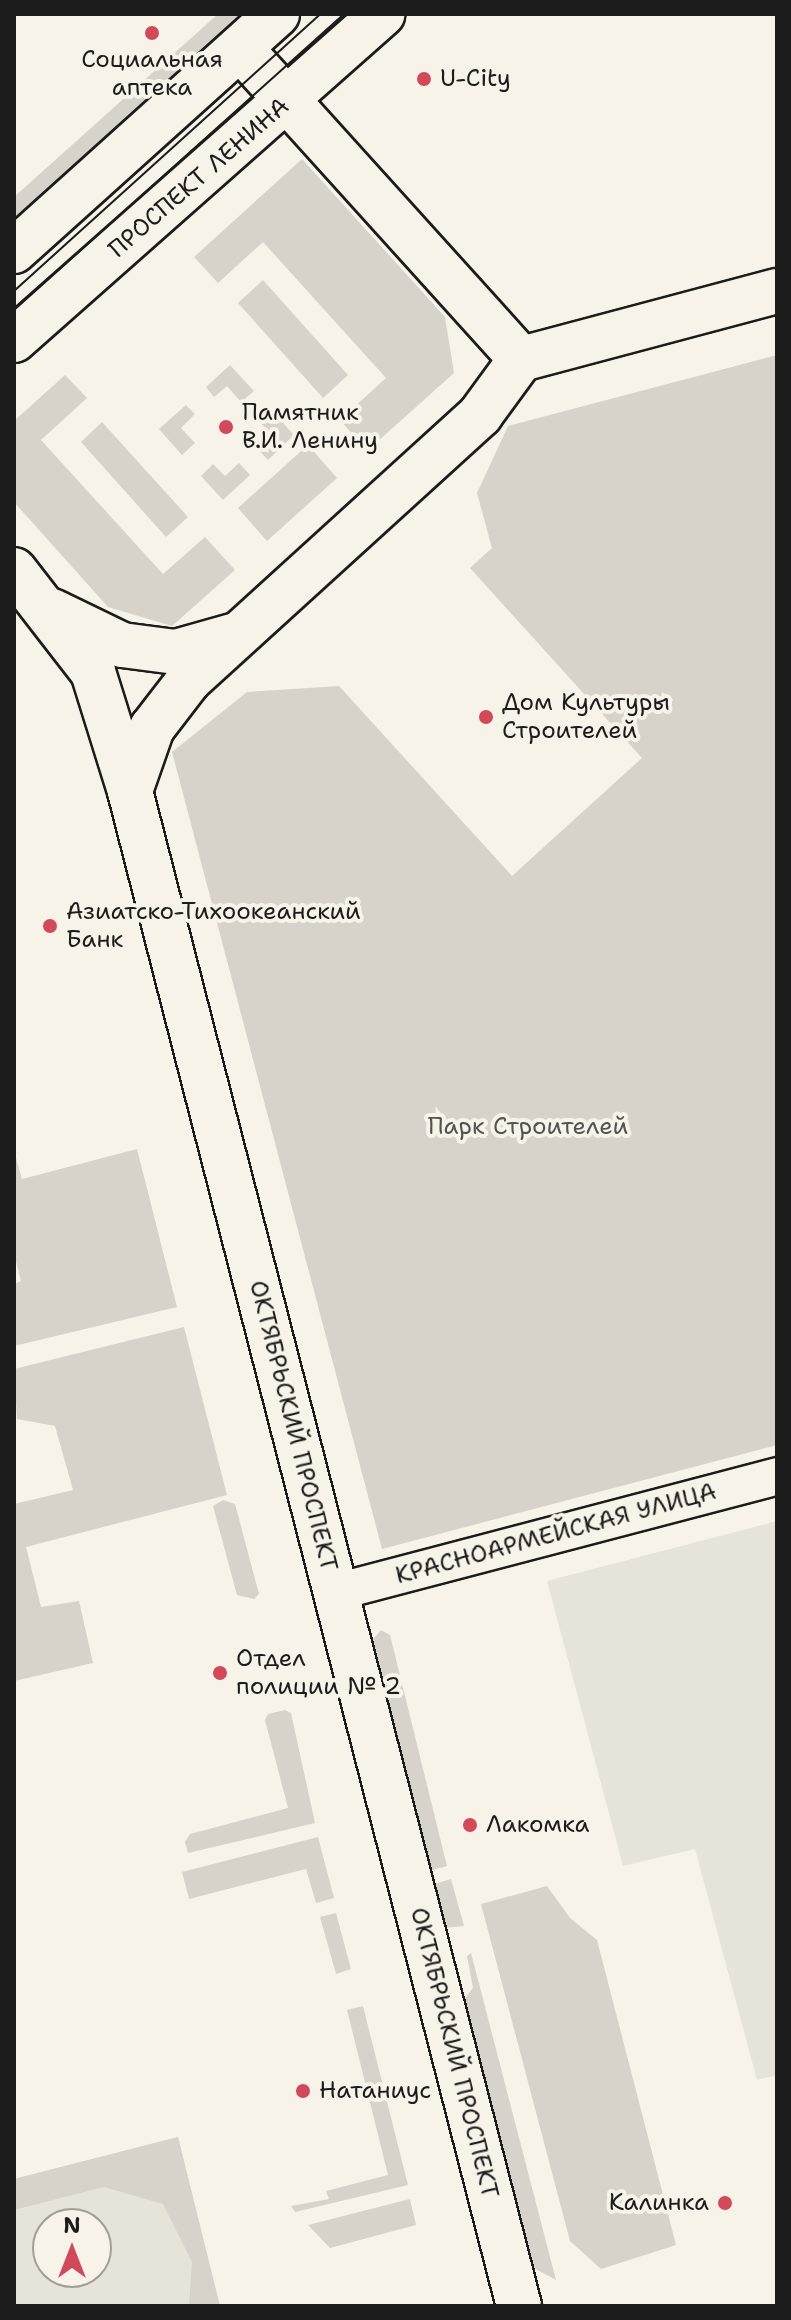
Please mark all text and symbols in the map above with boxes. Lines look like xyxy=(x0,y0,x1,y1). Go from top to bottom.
marker: Социальная аптека xyxy=(143,24,161,42)
place label: Социальная аптека xyxy=(81,46,223,102)
place label: U-City xyxy=(440,65,511,93)
marker: U-City xyxy=(415,70,433,88)
street label: ПРОСПЕКТ ЛЕНИНА xyxy=(103,92,295,264)
place label: Памятник В.И. Ленину xyxy=(242,399,378,455)
marker: Памятник В.И. Ленину xyxy=(217,418,235,436)
place label: Дом Культуры Строителей xyxy=(502,689,670,745)
marker: Дом Культуры Строителей xyxy=(477,708,495,726)
place label: Азиатско-Тихоокеанский Банк xyxy=(66,898,361,954)
marker: Азиатско-Тихоокеанский Банк xyxy=(41,917,59,935)
park label: Парк Строителей xyxy=(428,1113,628,1141)
street label: ОКТЯБРЬСКИЙ ПРОСПЕКТ xyxy=(243,1278,343,1574)
street label: КРАСНОАРМЕЙСКАЯ УЛИЦА xyxy=(392,1477,720,1591)
place label: Отдел полиции № 2 xyxy=(236,1645,401,1701)
marker: Отдел полиции № 2 xyxy=(211,1664,229,1682)
place label: Лакомка xyxy=(486,1811,590,1839)
marker: Лакомка xyxy=(461,1816,479,1834)
street label: ОКТЯБРЬСКИЙ ПРОСПЕКТ xyxy=(404,1905,504,2201)
place label: Натаниус xyxy=(319,2077,431,2105)
marker: Натаниус xyxy=(294,2082,312,2100)
place label: Калинка xyxy=(609,2189,709,2217)
marker: Калинка xyxy=(716,2194,734,2212)
north arrow xyxy=(32,2208,112,2288)
text: N xyxy=(63,2211,81,2240)

